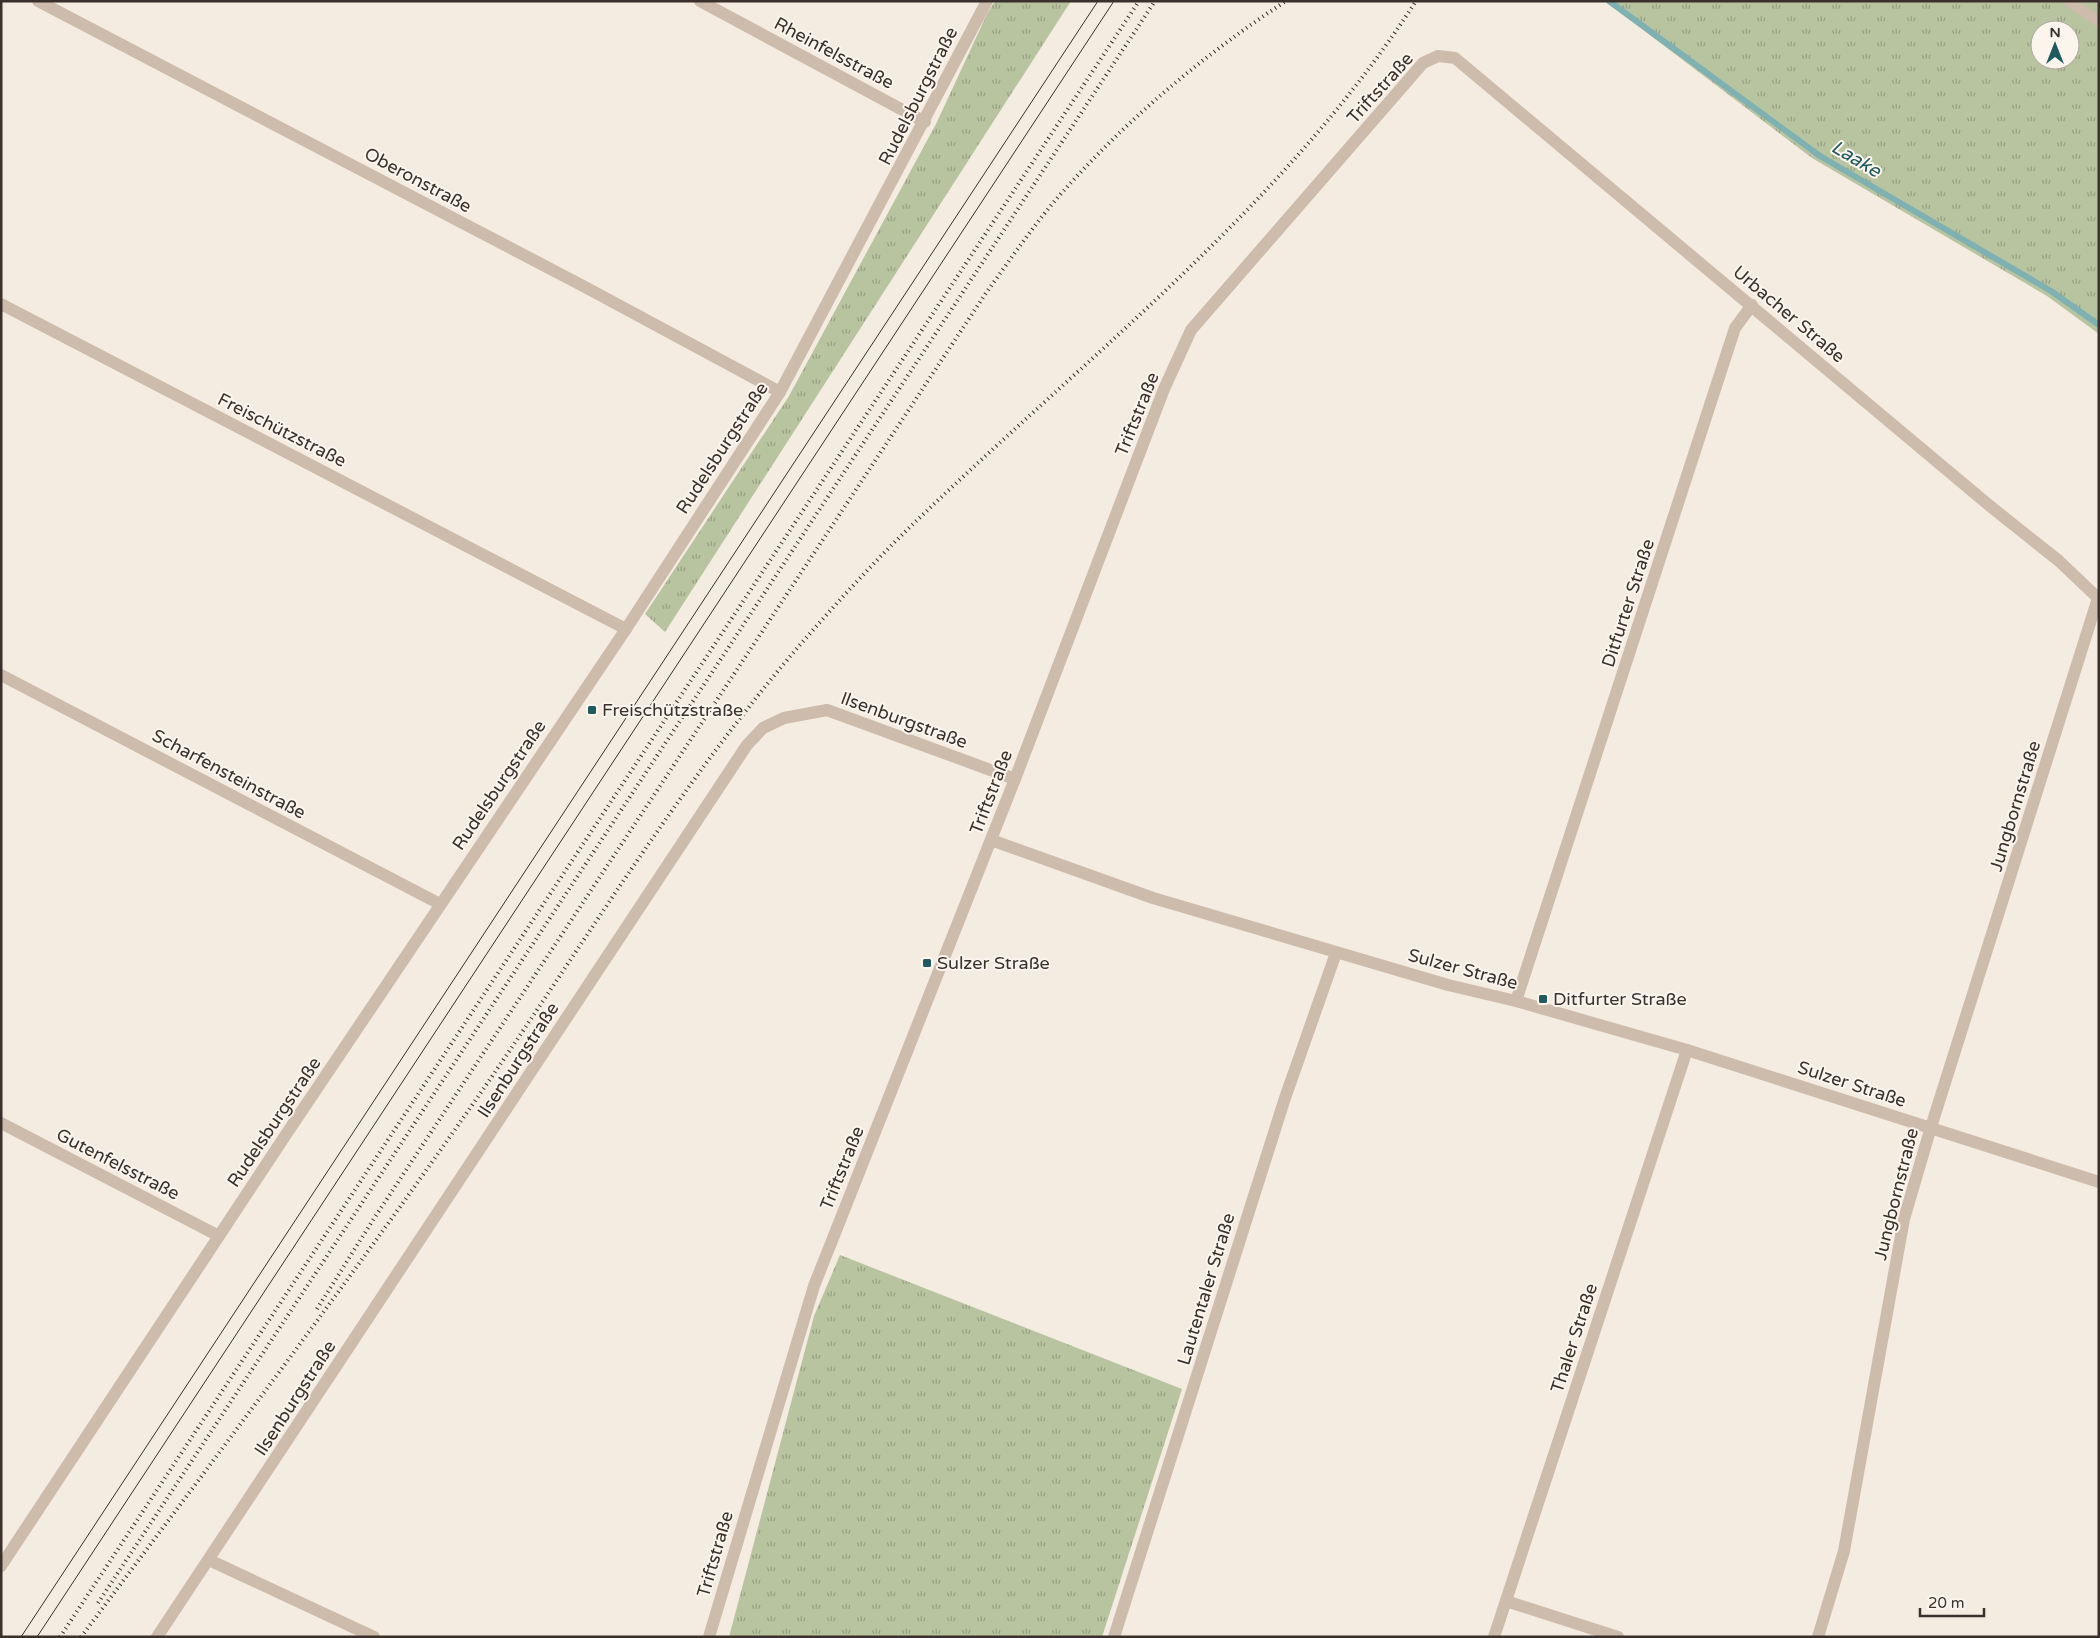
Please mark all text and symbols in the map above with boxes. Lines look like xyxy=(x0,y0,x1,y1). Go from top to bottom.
street label: Rheinfelsstraße xyxy=(770,12,898,94)
north arrow xyxy=(2030,20,2080,70)
street label: Rudelsburgstraße xyxy=(874,23,962,169)
text: N xyxy=(2049,24,2061,41)
street label: Triftstraße xyxy=(1342,48,1418,128)
water label: Laake xyxy=(1828,136,1886,183)
street label: Oberonstraße xyxy=(361,143,475,217)
street label: Urbacher Straße xyxy=(1728,261,1850,367)
street label: Triftstraße xyxy=(1110,369,1164,459)
street label: Rudelsburgstraße xyxy=(671,378,773,518)
street label: Freischützstraße xyxy=(214,388,350,472)
street label: Ditfurter Straße xyxy=(1597,536,1659,670)
street label: Ilsenburgstraße xyxy=(838,687,970,753)
place label: Freischützstraße xyxy=(602,699,743,721)
marker: Freischützstraße xyxy=(586,704,598,716)
street label: Rudelsburgstraße xyxy=(447,716,551,854)
street label: Scharfensteinstraße xyxy=(148,724,310,824)
street label: Jungbornstraße xyxy=(1985,738,2045,874)
street label: Triftstraße xyxy=(965,747,1017,837)
street label: Sulzer Straße xyxy=(1406,944,1520,994)
place label: Sulzer Straße xyxy=(937,952,1050,974)
marker: Sulzer Straße xyxy=(921,957,933,969)
place label: Ditfurter Straße xyxy=(1553,988,1687,1010)
marker: Ditfurter Straße xyxy=(1537,993,1549,1005)
street label: Ilsenburgstraße xyxy=(473,998,563,1122)
street label: Rudelsburgstraße xyxy=(222,1053,326,1191)
street label: Sulzer Straße xyxy=(1795,1056,1909,1112)
street label: Gutenfelsstraße xyxy=(53,1123,183,1205)
street label: Triftstraße xyxy=(815,1123,869,1213)
street label: Jungbornstraße xyxy=(1869,1126,1923,1262)
street label: Lautentaler Straße xyxy=(1172,1210,1240,1368)
street label: Thaler Straße xyxy=(1546,1280,1602,1396)
street label: Ilsenburgstraße xyxy=(250,1336,340,1460)
street label: Triftstraße xyxy=(692,1508,738,1600)
scale bar xyxy=(1920,1586,1984,1618)
text: 20 m xyxy=(1928,1594,1965,1612)

